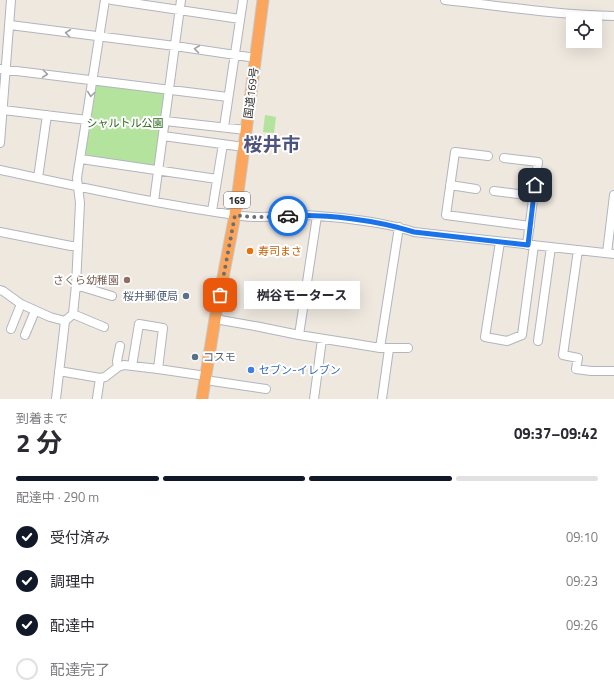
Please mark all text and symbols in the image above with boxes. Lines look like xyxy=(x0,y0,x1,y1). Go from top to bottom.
map controls xyxy=(566,12,602,48)
button: locate xyxy=(566,12,602,48)
one-way arrow xyxy=(65,29,71,38)
one-way arrow xyxy=(193,45,200,54)
street label: 国道169号 xyxy=(240,66,262,120)
one-way arrow xyxy=(42,70,48,79)
one-way arrow xyxy=(87,91,96,97)
park label: シャルトル公園 xyxy=(87,115,164,131)
district label: 桜井市 xyxy=(243,129,301,158)
pin xyxy=(518,168,552,202)
icon: home xyxy=(524,174,546,196)
road number: 169 xyxy=(224,192,250,208)
courier xyxy=(268,196,308,236)
icon: car xyxy=(277,205,299,227)
place label: 寿司まさ xyxy=(258,243,302,259)
marker: 寿司まさ xyxy=(245,246,255,256)
place label: さくら幼稚園 xyxy=(53,272,119,288)
marker: さくら幼稚園 xyxy=(122,275,132,285)
pin xyxy=(203,278,237,312)
callout: 桝谷モータース xyxy=(244,281,360,309)
icon: bag xyxy=(209,284,231,306)
text: 桝谷モータース xyxy=(257,285,347,305)
place label: 桜井郵便局 xyxy=(123,288,178,304)
marker: 桜井郵便局 xyxy=(181,291,191,301)
place label: コスモ xyxy=(203,349,236,365)
marker: コスモ xyxy=(190,352,200,362)
place label: セブン-イレブン xyxy=(259,362,341,378)
marker: セブン-イレブン xyxy=(246,365,256,375)
text: 到着まで xyxy=(16,408,68,428)
text: 09:37–09:42 xyxy=(514,422,598,445)
text: 2 分 xyxy=(16,423,62,462)
text: 配達中 · 290 m xyxy=(16,487,99,507)
icon: check xyxy=(16,526,38,548)
text: 受付済み xyxy=(50,526,110,549)
text: 09:10 xyxy=(566,527,598,547)
icon: check xyxy=(16,570,38,592)
text: 調理中 xyxy=(50,570,95,593)
text: 09:23 xyxy=(566,571,598,591)
icon: check xyxy=(16,614,38,636)
text: 配達中 xyxy=(50,614,95,637)
text: 09:26 xyxy=(566,615,598,635)
text: 配達完了 xyxy=(50,658,110,681)

